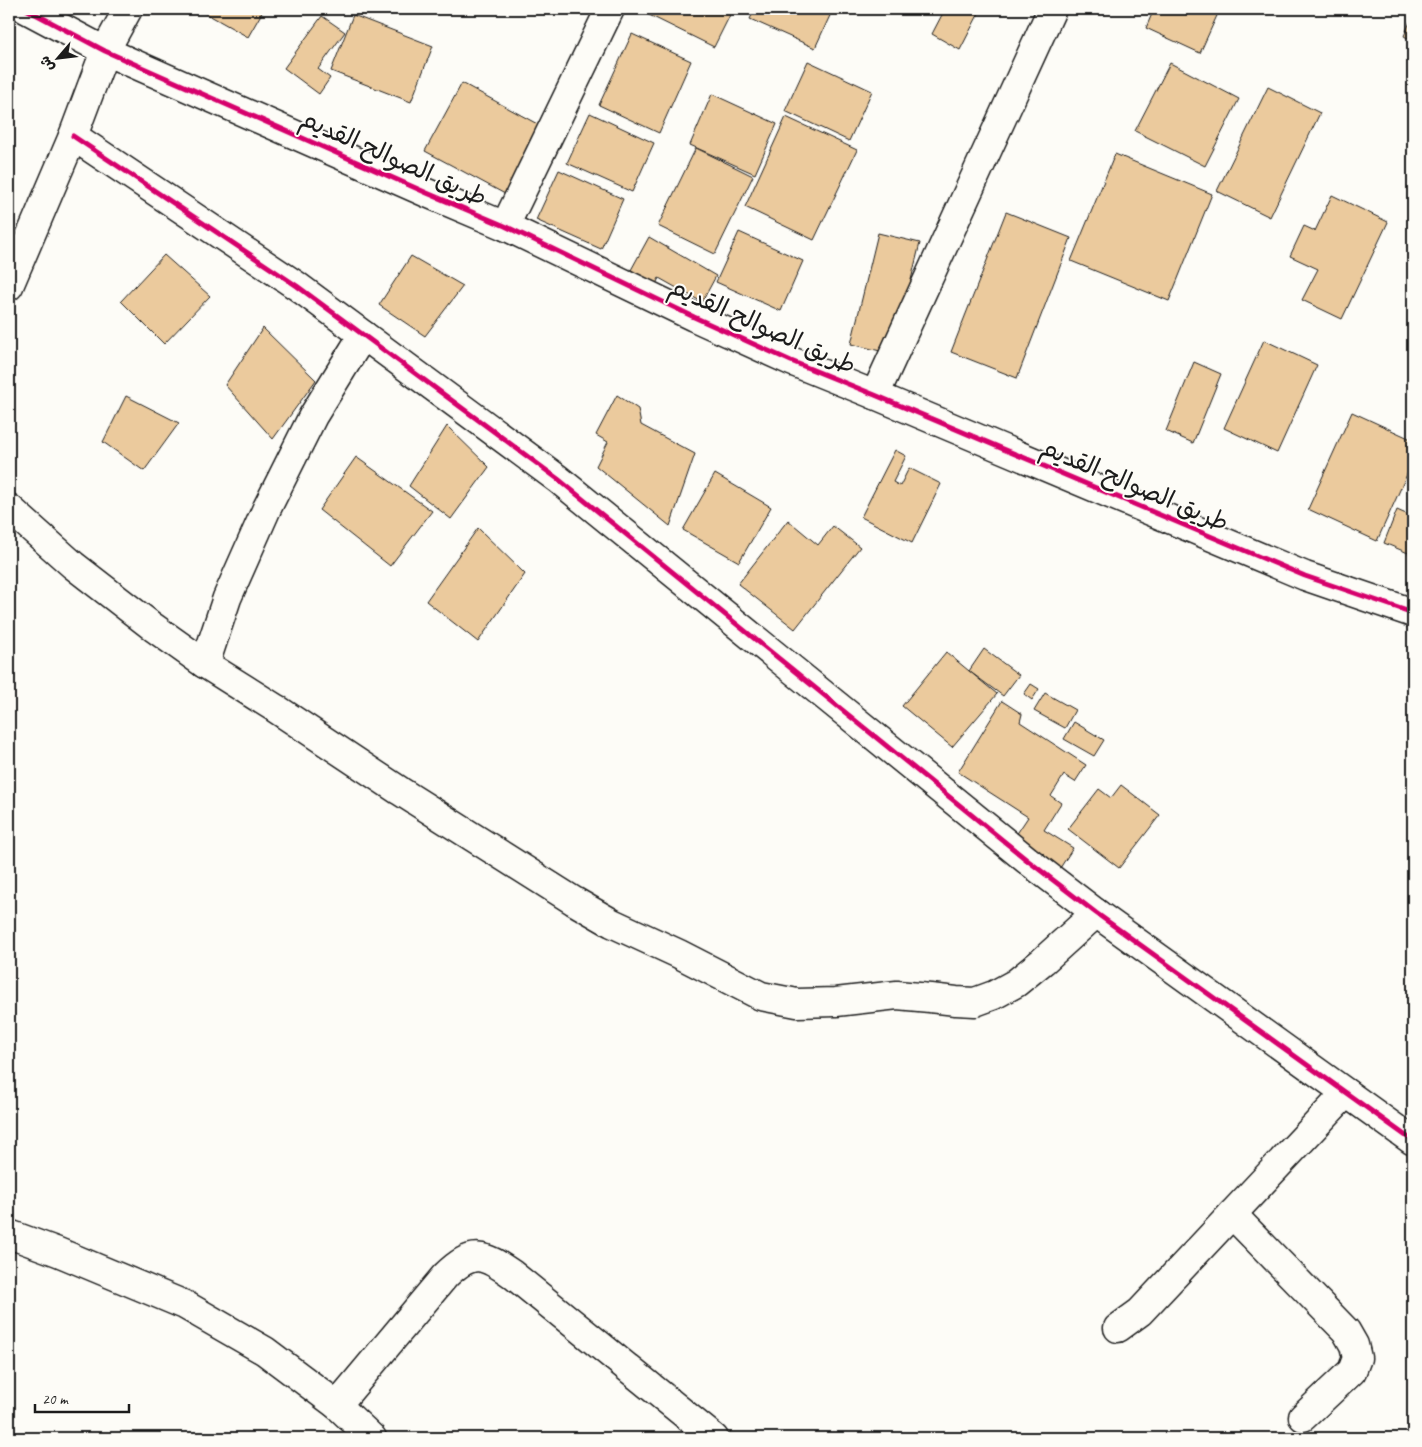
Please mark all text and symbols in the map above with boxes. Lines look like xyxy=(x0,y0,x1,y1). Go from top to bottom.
north arrow xyxy=(32,32,82,82)
text: ش xyxy=(36,53,58,75)
street label: طريق الصوالح القديم xyxy=(294,102,492,216)
street label: طريق الصوالح القديم xyxy=(663,270,861,384)
street label: طريق الصوالح القديم xyxy=(1035,431,1233,542)
scale bar xyxy=(35,1382,129,1414)
text: 20 m xyxy=(42,1390,69,1409)

